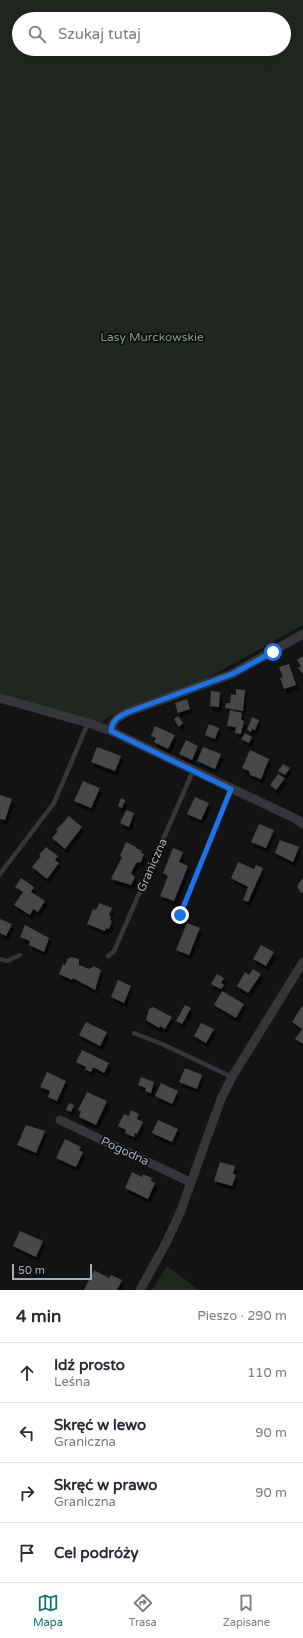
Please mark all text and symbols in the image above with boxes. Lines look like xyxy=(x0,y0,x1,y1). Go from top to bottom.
search box xyxy=(12,12,291,56)
icon: search xyxy=(26,23,48,45)
text: Szukaj tutaj xyxy=(58,25,141,43)
park label: Lasy Murckowskie xyxy=(100,330,204,344)
route start xyxy=(264,643,282,661)
street label: Graniczna xyxy=(134,836,170,894)
route end xyxy=(171,906,189,924)
street label: Pogodna xyxy=(99,1134,151,1168)
scale bar xyxy=(12,1262,92,1281)
text: 50 m xyxy=(18,1264,45,1277)
text: 4 min xyxy=(16,1306,61,1327)
text: Pieszo · 290 m xyxy=(197,1308,287,1324)
text: Idź prosto xyxy=(54,1356,125,1374)
icon: ahead xyxy=(16,1362,38,1384)
text: 110 m xyxy=(247,1365,287,1381)
text: Leśna xyxy=(54,1374,90,1390)
text: Skręć w lewo xyxy=(54,1416,146,1434)
icon: left xyxy=(16,1422,38,1444)
text: 90 m xyxy=(255,1425,287,1441)
text: Graniczna xyxy=(54,1434,116,1450)
text: Skręć w prawo xyxy=(54,1476,157,1494)
icon: right xyxy=(16,1482,38,1504)
text: 90 m xyxy=(255,1485,287,1501)
text: Graniczna xyxy=(54,1494,116,1510)
icon: arrive xyxy=(16,1542,38,1564)
text: Cel podróży xyxy=(54,1544,139,1562)
tab: Mapa xyxy=(33,1592,63,1629)
tab: Trasa xyxy=(129,1592,157,1629)
tab: Zapisane xyxy=(223,1592,270,1629)

